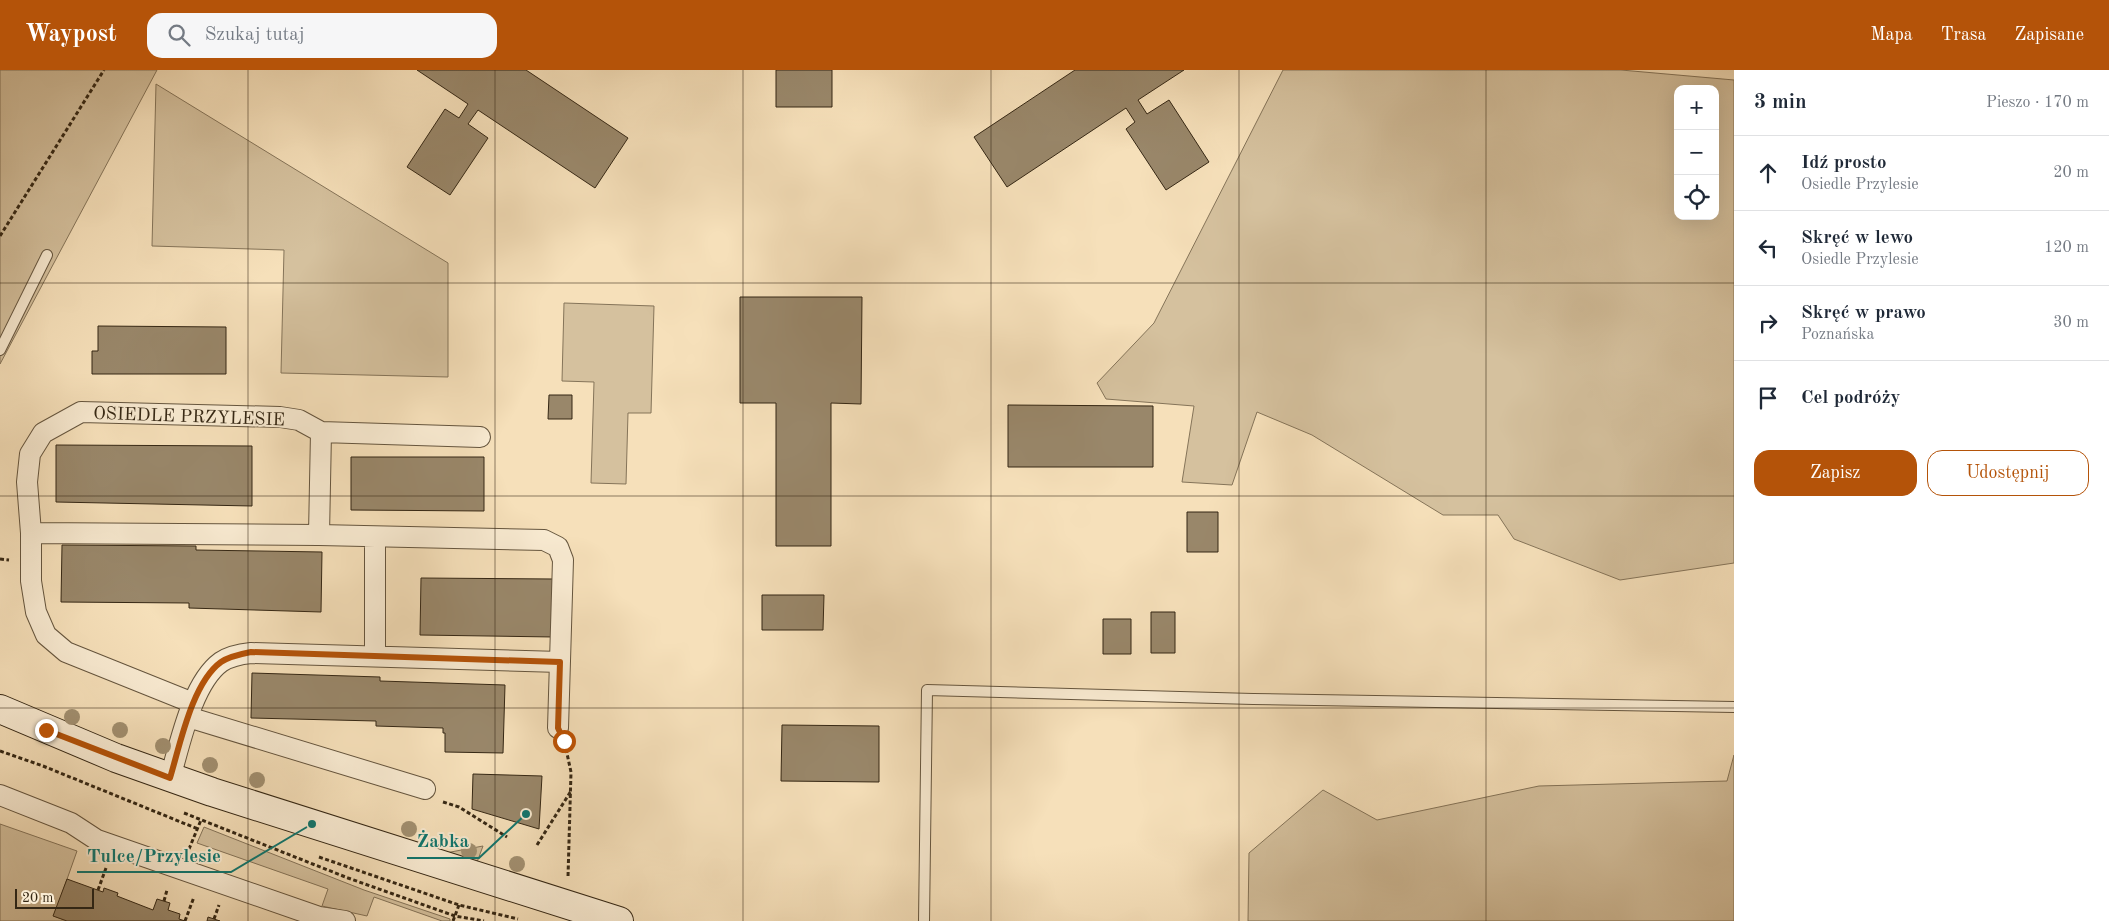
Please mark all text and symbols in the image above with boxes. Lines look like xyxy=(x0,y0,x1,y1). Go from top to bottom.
search box xyxy=(147,13,497,58)
icon: search xyxy=(165,21,193,49)
text: Waypost xyxy=(25,23,117,47)
text: Szukaj tutaj xyxy=(205,26,305,45)
text: Mapa xyxy=(1870,26,1913,44)
text: Trasa xyxy=(1941,26,1986,44)
text: Zapisane xyxy=(2014,26,2084,44)
map controls xyxy=(1674,85,1719,220)
button: + xyxy=(1674,85,1719,130)
text: 3 min xyxy=(1754,92,1807,113)
text: Pieszo · 170 m xyxy=(1986,95,2089,111)
button: − xyxy=(1674,130,1719,175)
text: Idź prosto xyxy=(1801,154,1886,173)
icon: ahead xyxy=(1754,159,1782,187)
text: 20 m xyxy=(2053,165,2089,181)
button: locate xyxy=(1674,175,1719,220)
text: Osiedle Przylesie xyxy=(1801,177,1919,193)
text: Skręć w lewo xyxy=(1801,229,1913,248)
icon: left xyxy=(1754,234,1782,262)
text: 120 m xyxy=(2044,240,2089,256)
text: Osiedle Przylesie xyxy=(1801,252,1919,268)
text: Skręć w prawo xyxy=(1801,304,1926,323)
icon: right xyxy=(1754,309,1782,337)
text: 30 m xyxy=(2053,315,2089,331)
text: Poznańska xyxy=(1801,327,1874,343)
icon: arrive xyxy=(1754,384,1782,412)
text: Cel podróży xyxy=(1801,389,1900,408)
street label: OSIEDLE PRZYLESIE xyxy=(93,405,285,429)
button: Zapisz xyxy=(1754,450,1917,496)
button: Udostępnij xyxy=(1927,450,2089,496)
route end xyxy=(35,719,58,742)
route start xyxy=(553,730,576,753)
callout: Żabka xyxy=(407,824,479,858)
text: Żabka xyxy=(417,830,470,852)
callout: Tulce/Przylesie xyxy=(77,838,231,872)
text: Tulce/Przylesie xyxy=(87,848,221,867)
scale bar xyxy=(15,886,94,909)
text: 20 m xyxy=(22,891,53,905)

